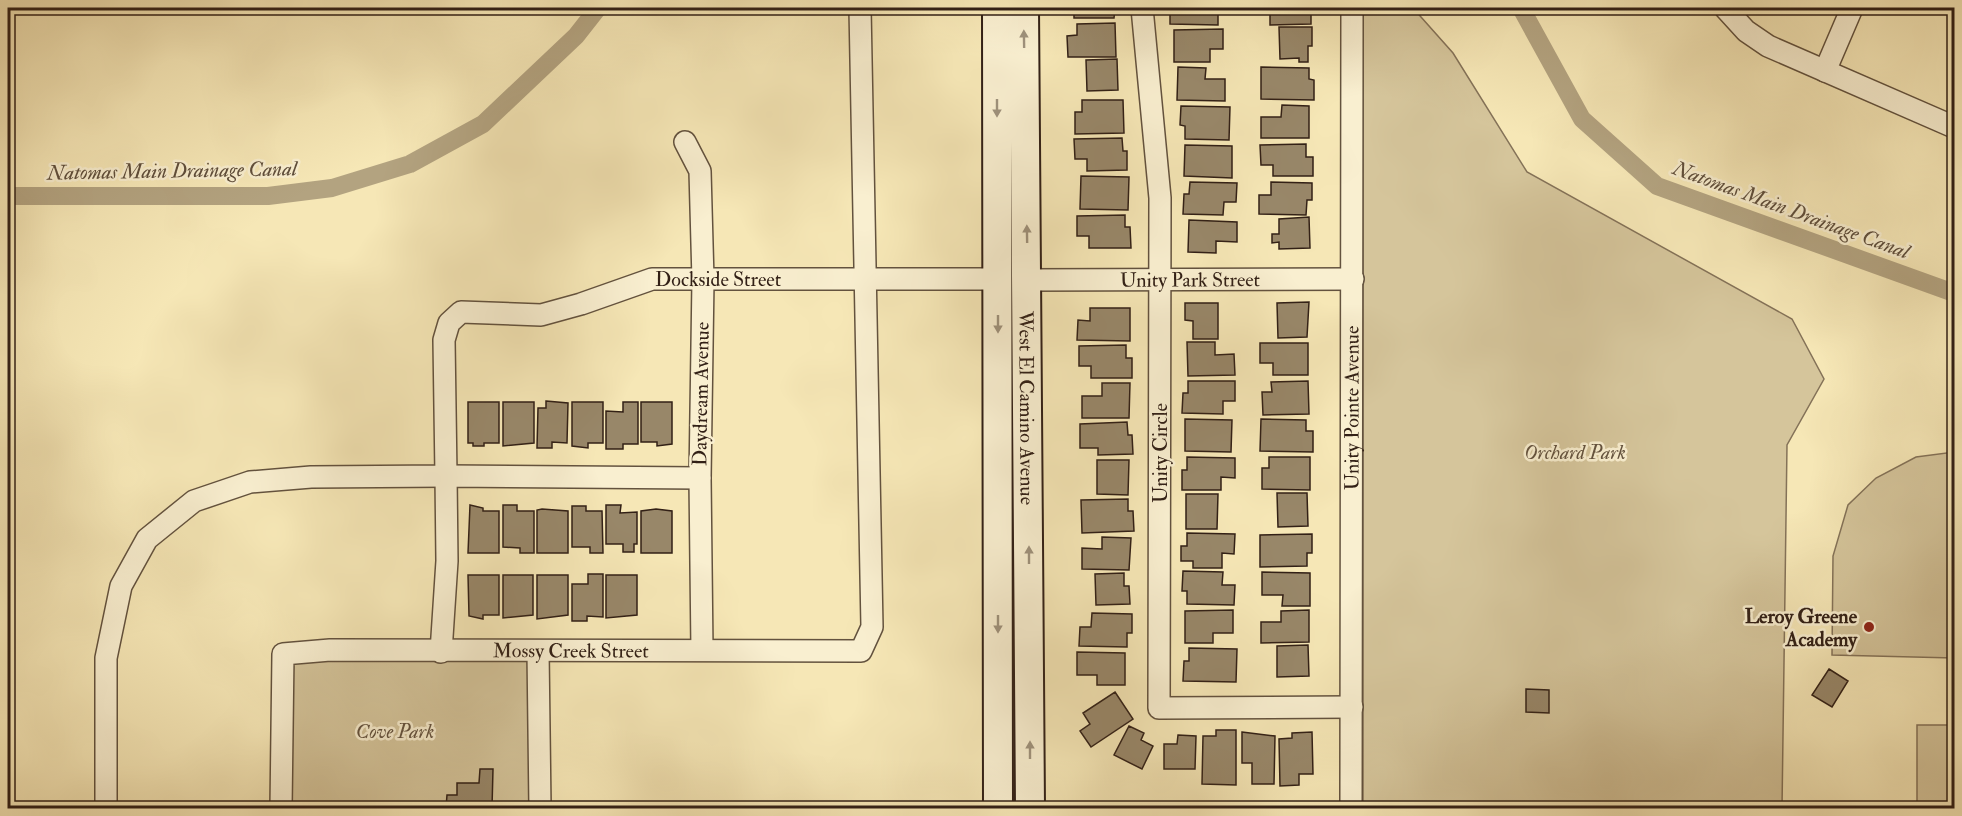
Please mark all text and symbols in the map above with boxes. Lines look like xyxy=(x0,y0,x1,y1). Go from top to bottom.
one-way arrow xyxy=(1019,30,1029,49)
one-way arrow xyxy=(992,98,1002,117)
water label: Natomas Main Drainage Canal xyxy=(1668,154,1915,266)
water label: Natomas Main Drainage Canal xyxy=(46,155,299,187)
one-way arrow xyxy=(1022,225,1032,244)
street label: Dockside Street xyxy=(655,267,782,292)
street label: Unity Park Street xyxy=(1120,267,1261,292)
street label: West El Camino Avenue xyxy=(1014,310,1040,505)
one-way arrow xyxy=(993,314,1003,333)
street label: Daydream Avenue xyxy=(687,322,715,466)
street label: Unity Pointe Avenue xyxy=(1339,326,1364,490)
street label: Unity Circle xyxy=(1148,403,1173,503)
park label: Orchard Park xyxy=(1524,440,1626,465)
one-way arrow xyxy=(1024,546,1034,565)
place label: Leroy Greene Academy xyxy=(1745,604,1858,653)
one-way arrow xyxy=(993,614,1003,633)
marker: Leroy Greene Academy xyxy=(1862,620,1876,634)
street label: Mossy Creek Street xyxy=(493,638,649,663)
park label: Cove Park xyxy=(356,719,434,744)
one-way arrow xyxy=(1025,741,1035,760)

